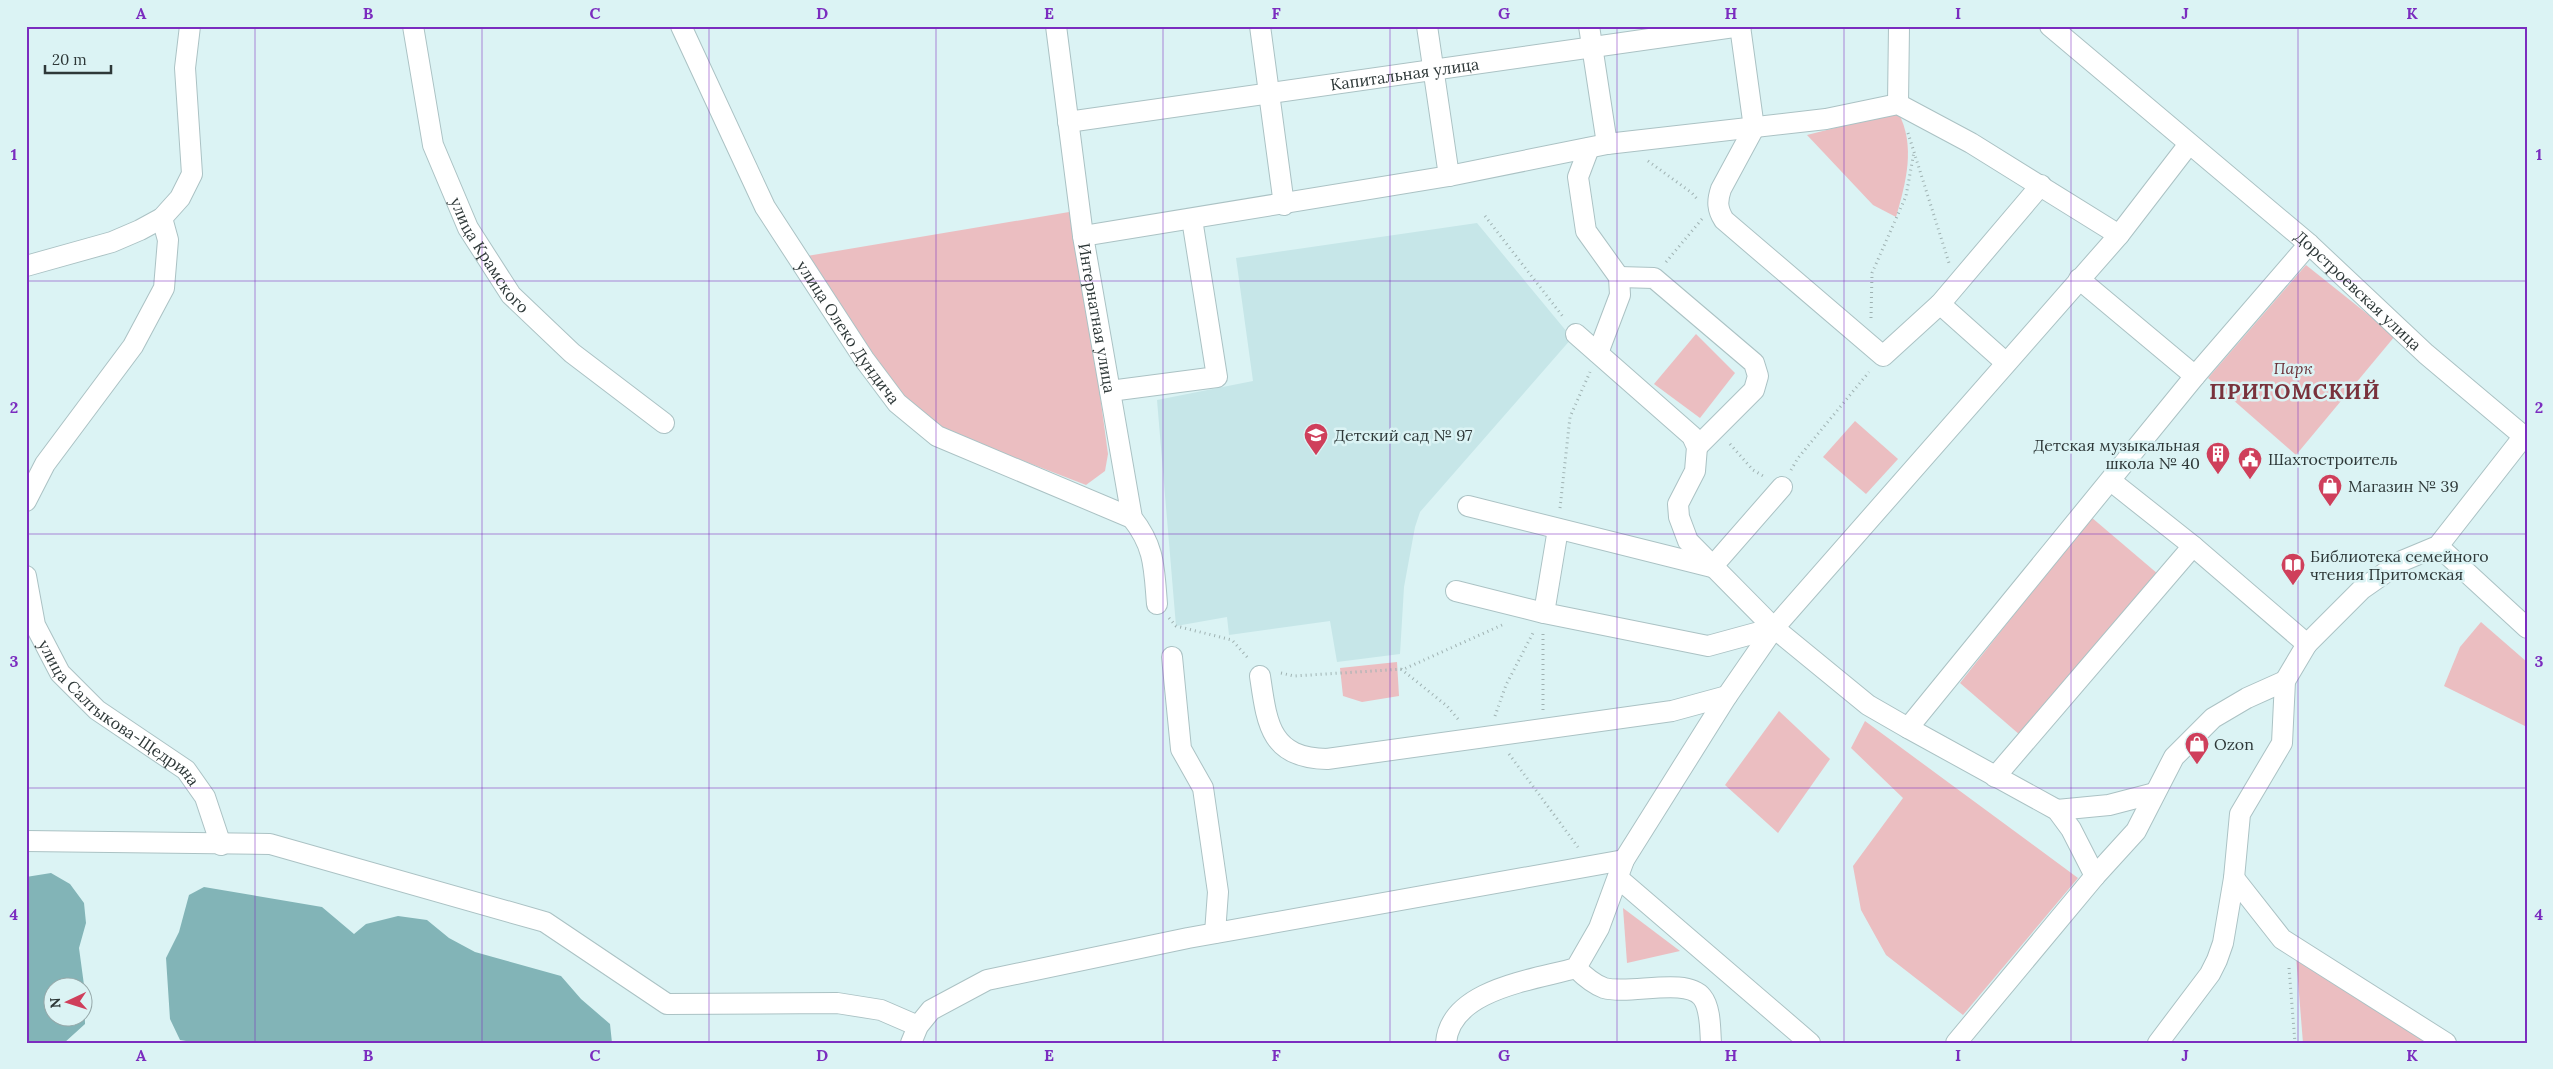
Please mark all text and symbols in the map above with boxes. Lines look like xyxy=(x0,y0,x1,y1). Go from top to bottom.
text: A xyxy=(136,3,147,23)
text: B xyxy=(363,3,374,23)
text: C xyxy=(589,3,601,23)
text: D xyxy=(816,3,828,23)
text: E xyxy=(1044,3,1054,23)
text: F xyxy=(1271,3,1281,23)
text: G xyxy=(1498,3,1510,23)
text: H xyxy=(1725,3,1738,23)
text: I xyxy=(1955,3,1961,23)
text: J xyxy=(2181,3,2189,23)
text: K xyxy=(2406,3,2418,23)
scale bar xyxy=(45,42,111,74)
text: 20 m xyxy=(52,50,87,69)
street label: Капитальная улица xyxy=(1329,53,1480,94)
text: 1 xyxy=(11,144,17,164)
text: 1 xyxy=(2536,144,2542,164)
street label: улица Крамского xyxy=(446,194,533,317)
street label: Дорстроевская улица xyxy=(2290,226,2426,355)
street label: Интернатная улица xyxy=(1074,241,1120,395)
street label: улица Олеко Дундича xyxy=(792,257,904,408)
park label: Парк xyxy=(2273,358,2313,378)
district label: ПРИТОМСКИЙ xyxy=(2209,378,2381,405)
text: 2 xyxy=(10,397,18,417)
text: 2 xyxy=(2535,397,2543,417)
school or university icon: Детский сад № 97 xyxy=(1303,422,1329,456)
place label: Детский сад № 97 xyxy=(1334,425,1473,445)
place label: Детская музыкальная школа № 40 xyxy=(2033,435,2200,473)
building icon: Детская музыкальная школа № 40 xyxy=(2205,441,2231,475)
public building icon: Шахтостроитель xyxy=(2237,446,2263,480)
place label: Шахтостроитель xyxy=(2268,449,2398,469)
shop icon: Магазин № 39 xyxy=(2317,473,2343,507)
place label: Магазин № 39 xyxy=(2348,476,2459,496)
place label: Библиотека семейного чтения Притомская xyxy=(2310,546,2489,584)
library icon: Библиотека семейного чтения Притомская xyxy=(2280,552,2306,586)
street label: улица Салтыкова-Щедрина xyxy=(34,636,204,790)
text: 3 xyxy=(10,651,19,671)
text: 3 xyxy=(2535,651,2544,671)
shop icon: Ozon xyxy=(2184,731,2210,765)
place label: Ozon xyxy=(2214,734,2254,754)
text: 4 xyxy=(10,904,19,924)
text: 4 xyxy=(2535,904,2544,924)
north arrow xyxy=(42,976,92,1026)
text: N xyxy=(46,997,64,1009)
text: A xyxy=(136,1045,147,1065)
text: B xyxy=(363,1045,374,1065)
text: C xyxy=(589,1045,601,1065)
text: D xyxy=(816,1045,828,1065)
text: E xyxy=(1044,1045,1054,1065)
text: F xyxy=(1271,1045,1281,1065)
text: G xyxy=(1498,1045,1510,1065)
text: H xyxy=(1725,1045,1738,1065)
text: I xyxy=(1955,1045,1961,1065)
text: J xyxy=(2181,1045,2189,1065)
text: K xyxy=(2406,1045,2418,1065)

